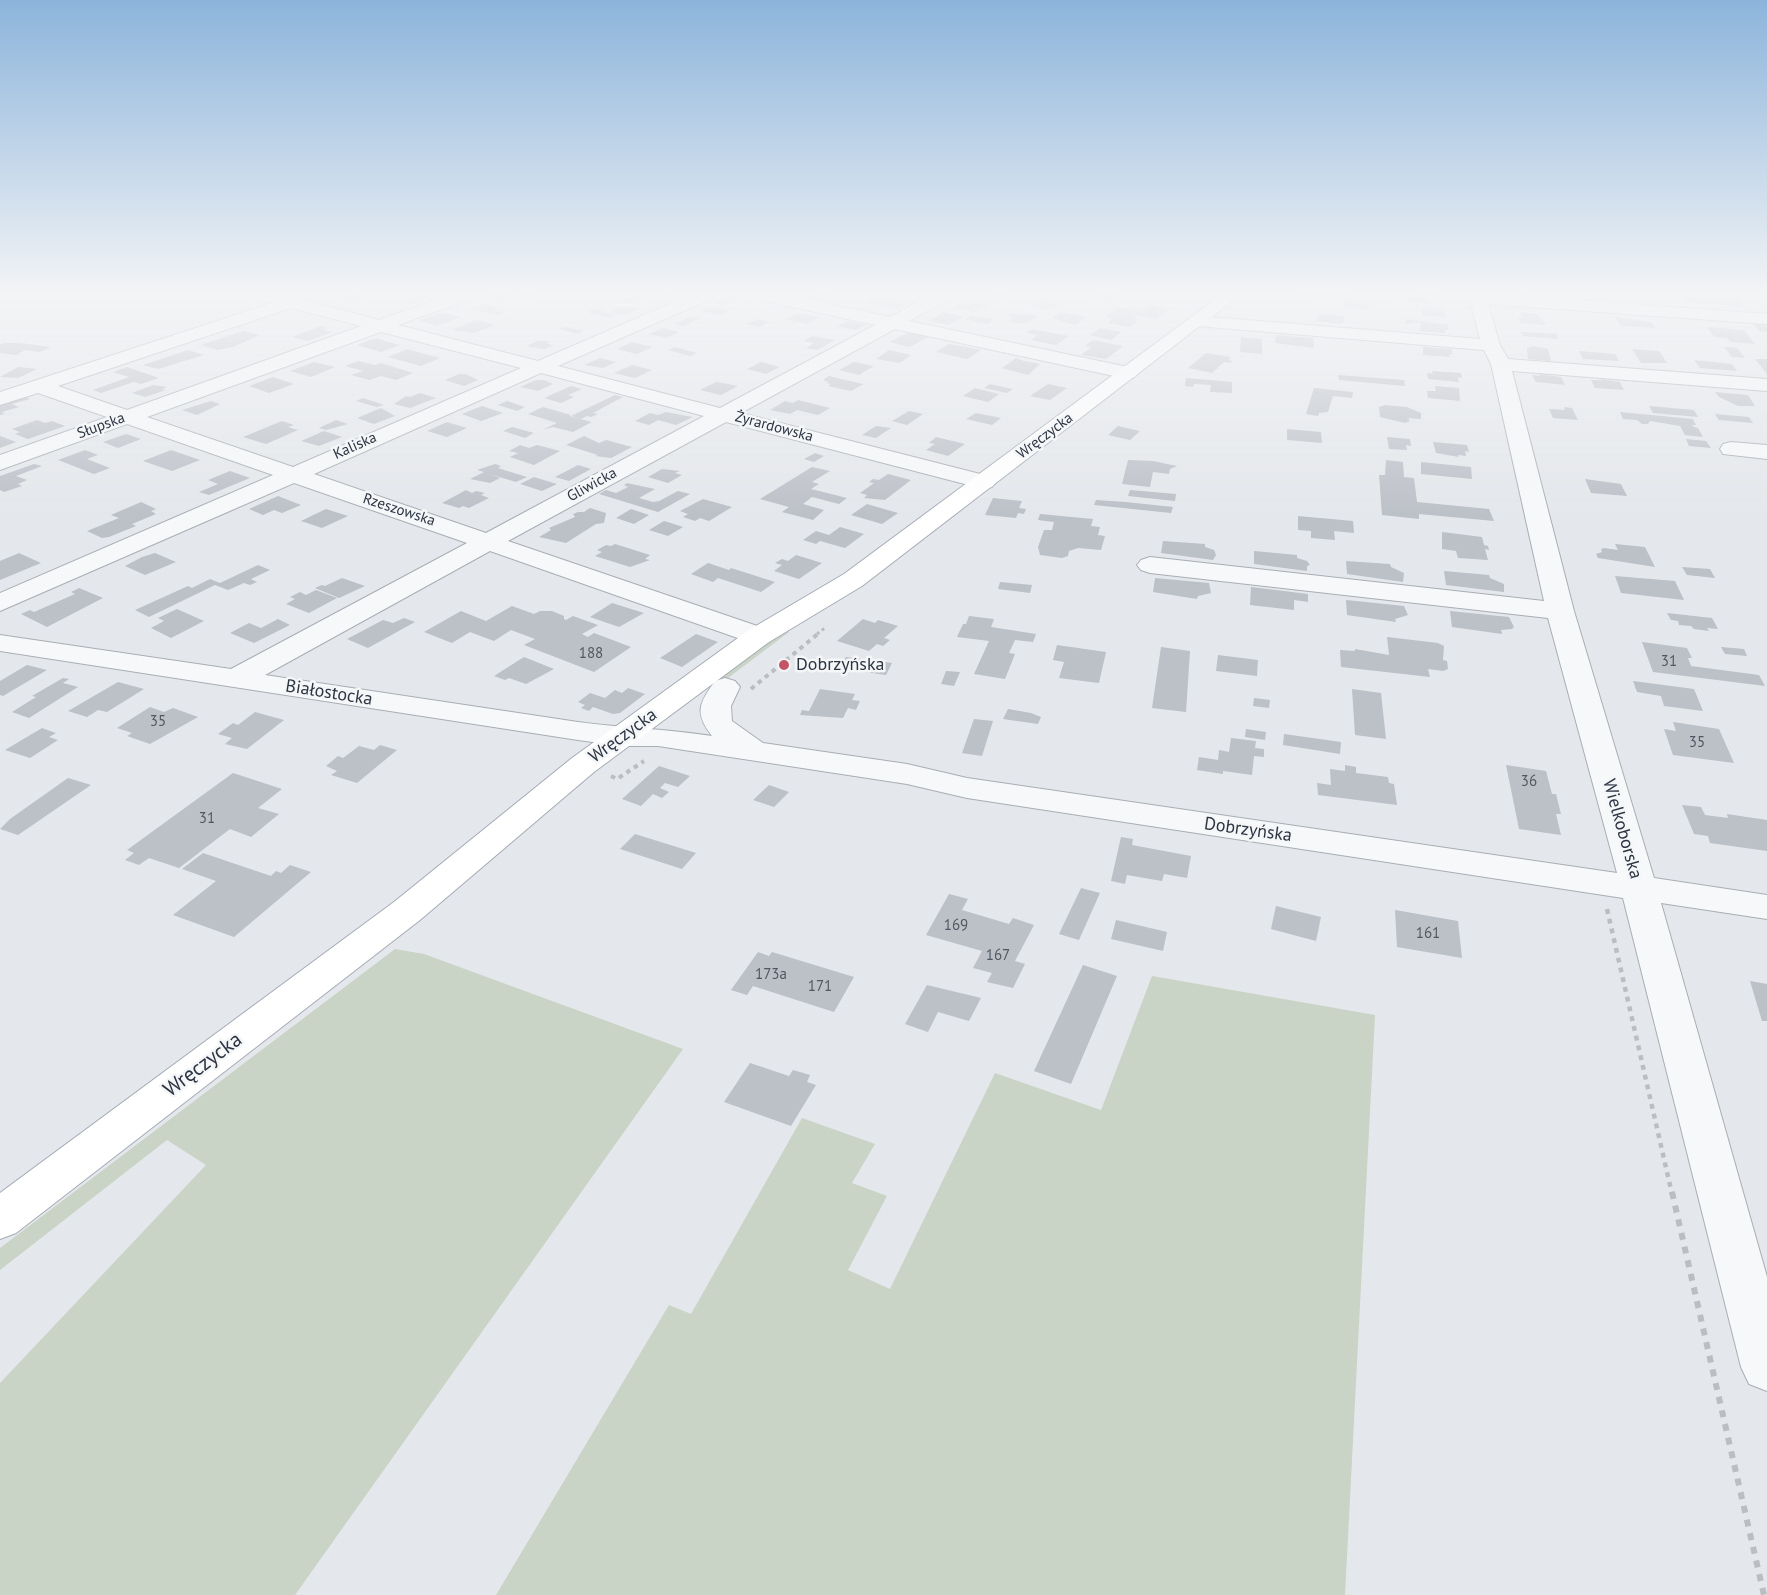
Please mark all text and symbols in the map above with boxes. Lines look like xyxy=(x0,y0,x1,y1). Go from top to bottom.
street label: Żyrardowska xyxy=(733,408,815,446)
street label: Słupska xyxy=(75,409,127,443)
street label: Wręczycka xyxy=(1013,409,1077,463)
street label: Kaliska xyxy=(331,429,379,463)
street label: Gliwicka xyxy=(564,464,620,506)
street label: Rzeszowska xyxy=(360,490,438,530)
house number: 188 xyxy=(579,645,603,663)
house number: 31 xyxy=(1661,653,1677,671)
place label: Dobrzyńska xyxy=(796,654,884,676)
marker: Dobrzyńska xyxy=(777,658,791,672)
street label: Białostocka xyxy=(284,675,374,711)
street label: Wręczycka xyxy=(585,704,661,768)
house number: 35 xyxy=(150,713,166,731)
house number: 35 xyxy=(1689,734,1705,752)
house number: 36 xyxy=(1521,773,1537,791)
street label: Wielkoborska xyxy=(1597,777,1647,881)
house number: 31 xyxy=(199,810,215,828)
street label: Dobrzyńska xyxy=(1203,813,1293,847)
house number: 169 xyxy=(944,917,968,935)
house number: 161 xyxy=(1416,925,1440,943)
house number: 167 xyxy=(986,947,1010,965)
house number: 173a xyxy=(755,966,787,984)
house number: 171 xyxy=(808,978,832,996)
street label: Wręczycka xyxy=(159,1027,247,1103)

